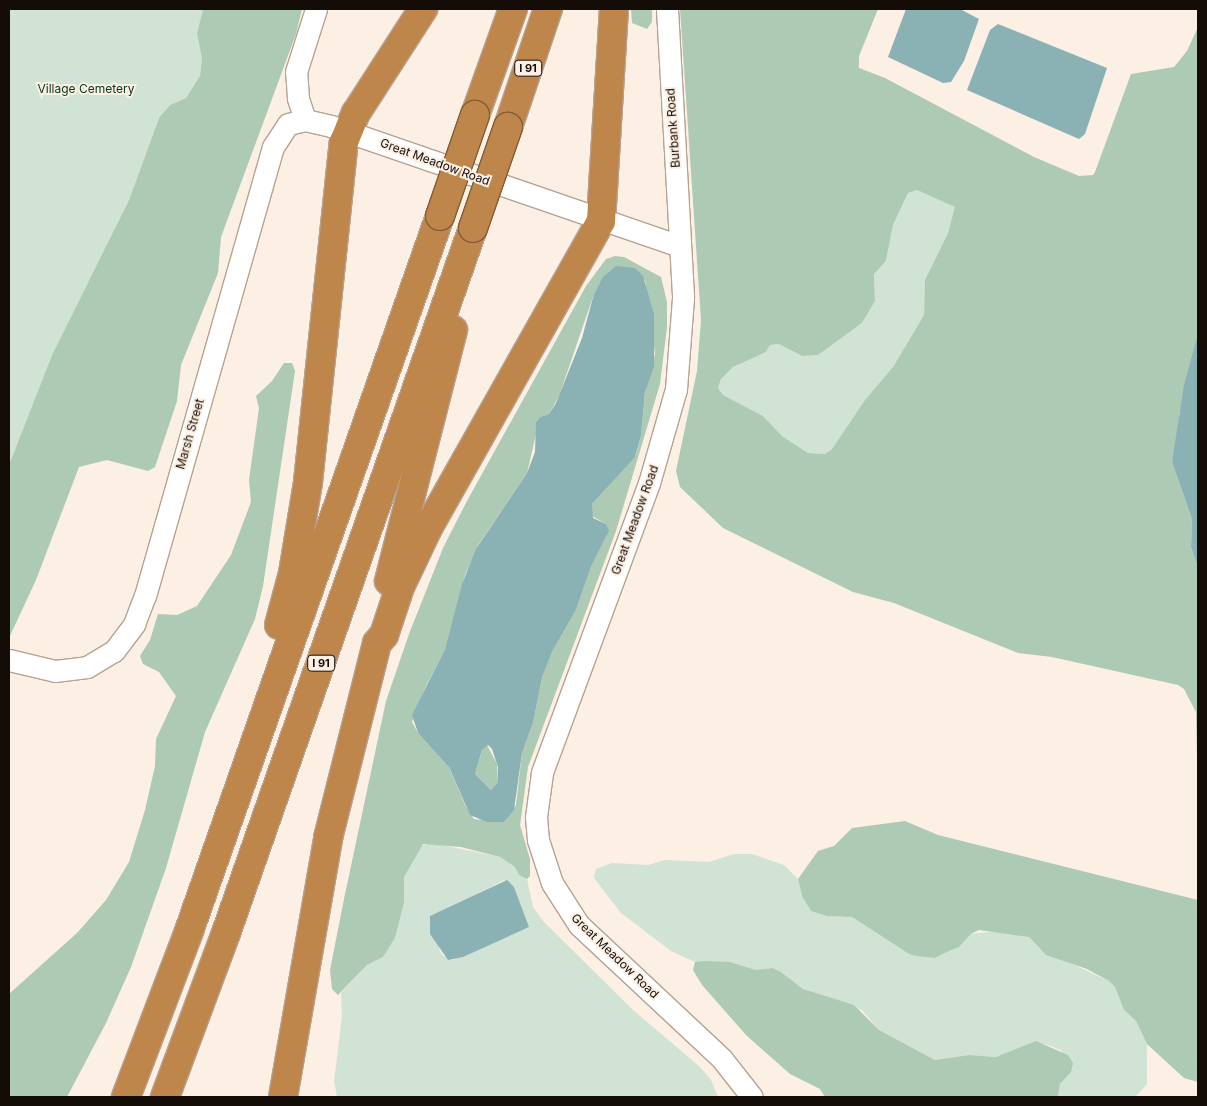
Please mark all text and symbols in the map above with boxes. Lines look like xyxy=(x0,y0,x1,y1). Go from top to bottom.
road number: I 91 xyxy=(513,59,543,76)
park label: Village Cemetery xyxy=(38,82,134,96)
street label: Burbank Road xyxy=(663,88,683,168)
street label: Great Meadow Road xyxy=(378,135,492,189)
street label: Marsh Street xyxy=(173,397,207,471)
street label: Great Meadow Road xyxy=(608,463,662,577)
road number: I 91 xyxy=(306,654,336,671)
street label: Great Meadow Road xyxy=(568,911,662,1001)

